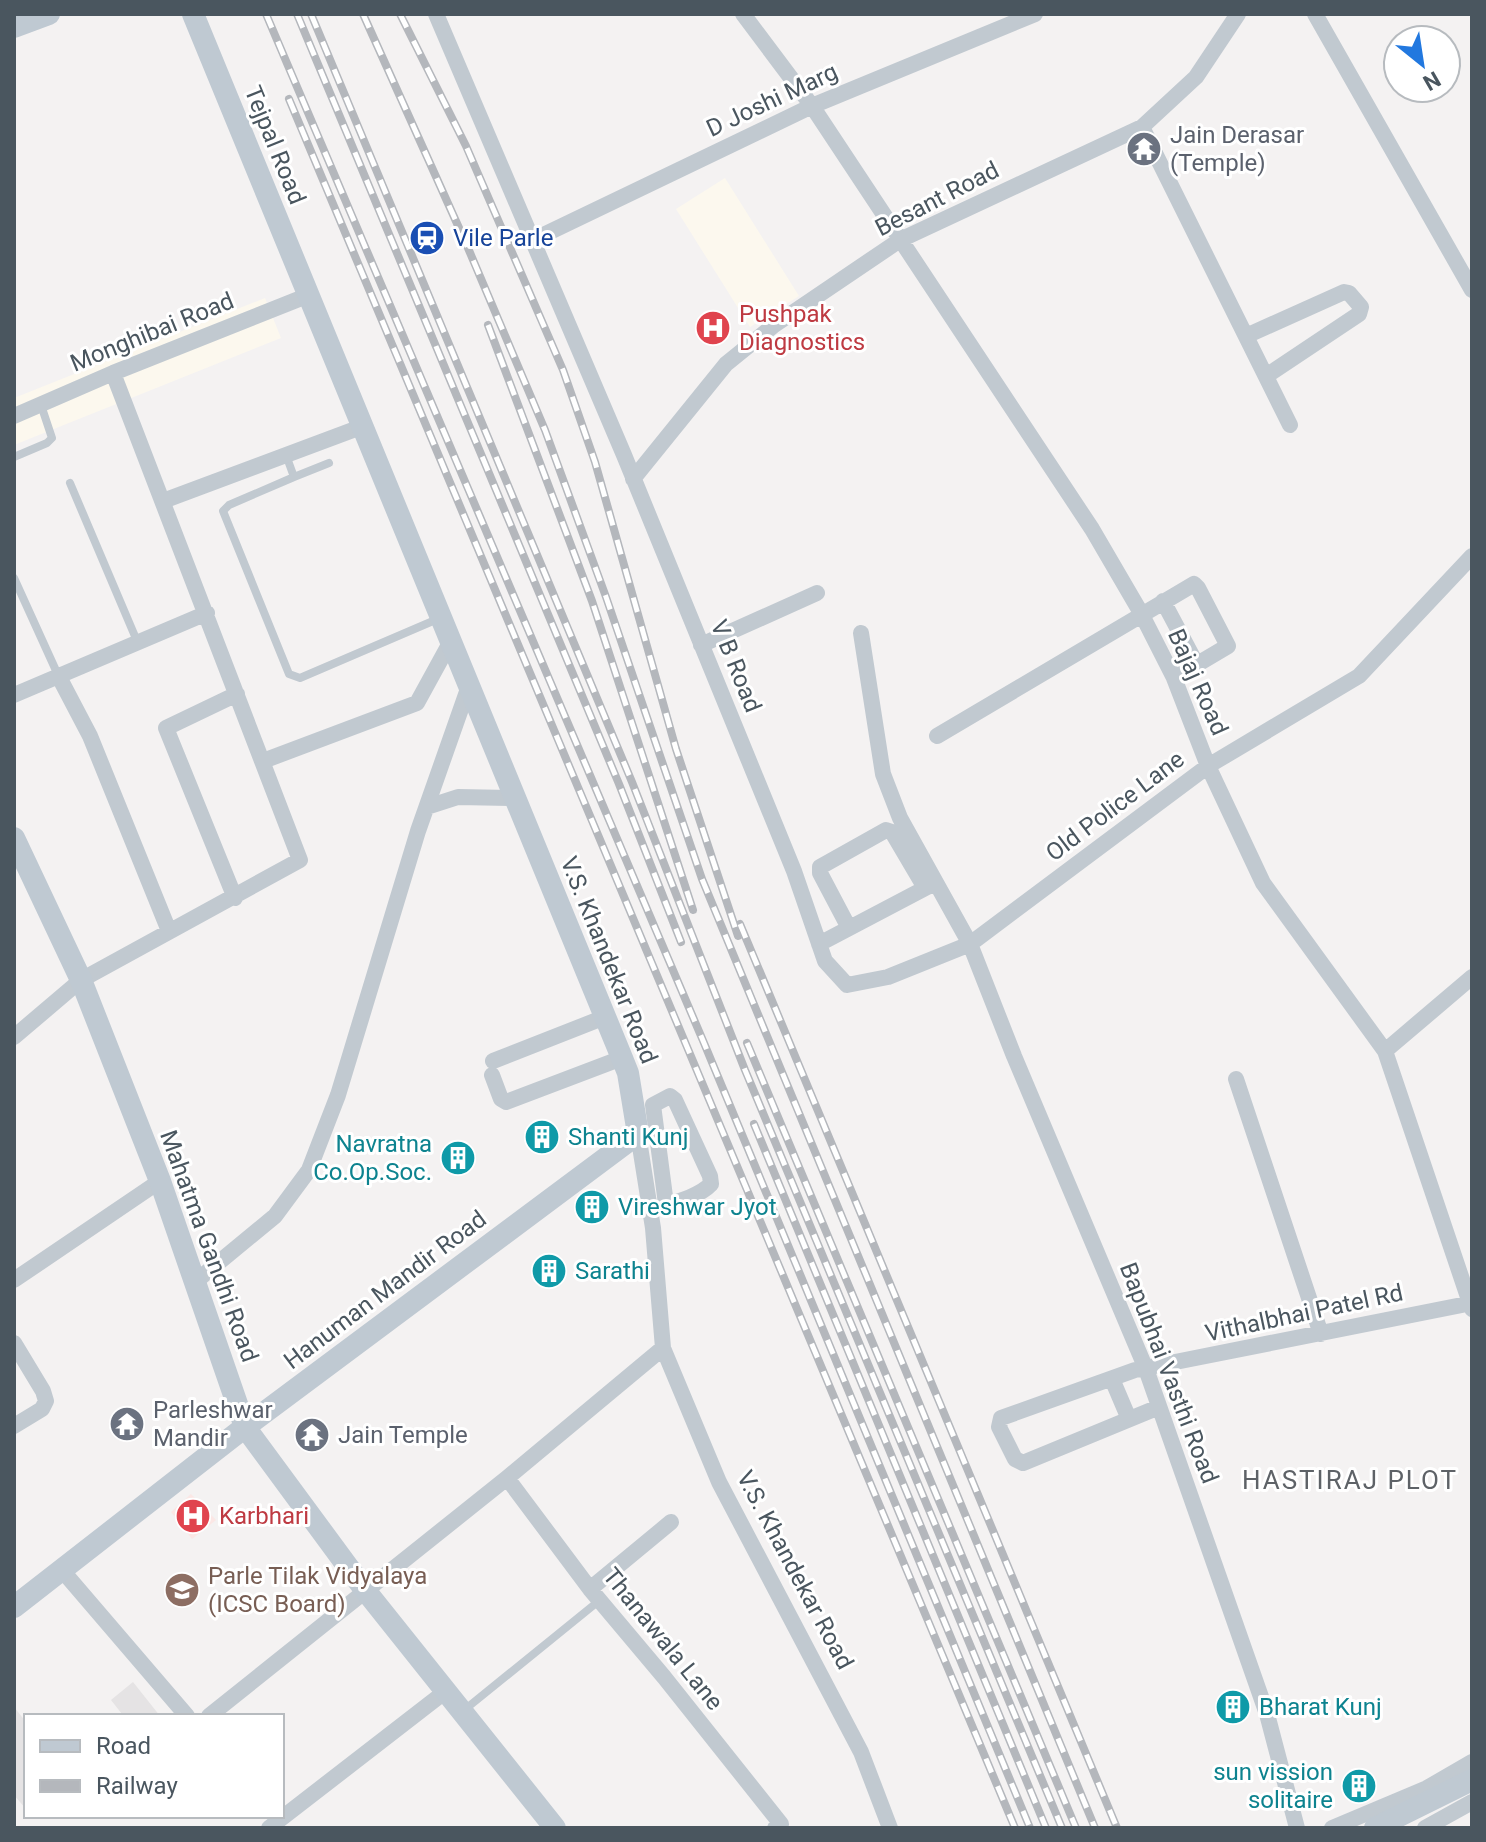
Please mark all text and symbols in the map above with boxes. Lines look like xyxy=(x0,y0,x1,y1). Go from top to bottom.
north arrow xyxy=(1382,24,1462,104)
street label: D Joshi Marg xyxy=(702,57,842,143)
text: N xyxy=(1419,66,1445,96)
street label: Tejpal Road xyxy=(239,82,311,208)
place label: Jain Derasar (Temple) xyxy=(1170,121,1304,177)
temple icon: Jain Derasar (Temple) xyxy=(1125,130,1163,168)
street label: Besant Road xyxy=(870,156,1004,242)
station icon: Vile Parle xyxy=(408,219,446,257)
place label: Vile Parle xyxy=(453,224,553,252)
street label: Monghibai Road xyxy=(66,286,238,378)
place label: Pushpak Diagnostics xyxy=(739,300,865,356)
hospital icon: Pushpak Diagnostics xyxy=(694,309,732,347)
street label: V B Road xyxy=(705,616,767,716)
street label: Bajaj Road xyxy=(1162,624,1234,740)
street label: Old Police Lane xyxy=(1041,745,1189,867)
street label: V.S. Khandekar Road xyxy=(555,852,663,1068)
building icon: Shanti Kunj xyxy=(523,1118,561,1156)
place label: Shanti Kunj xyxy=(568,1123,688,1151)
street label: Mahatma Gandhi Road xyxy=(154,1126,264,1366)
place label: Navratna Co.Op.Soc. xyxy=(313,1130,432,1186)
building icon: Navratna Co.Op.Soc. xyxy=(439,1139,477,1177)
building icon: Vireshwar Jyot xyxy=(573,1188,611,1226)
place label: Vireshwar Jyot xyxy=(618,1193,777,1221)
street label: Hanuman Mandir Road xyxy=(278,1205,492,1375)
building icon: Sarathi xyxy=(530,1252,568,1290)
place label: Sarathi xyxy=(575,1257,650,1285)
street label: Bapubhai Vasthi Road xyxy=(1114,1259,1224,1487)
street label: Vithalbhai Patel Rd xyxy=(1203,1278,1405,1348)
place label: Parleshwar Mandir xyxy=(153,1396,273,1452)
temple icon: Parleshwar Mandir xyxy=(108,1405,146,1443)
temple icon: Jain Temple xyxy=(293,1416,331,1454)
place label: Jain Temple xyxy=(338,1421,468,1449)
district label: HASTIRAJ PLOT xyxy=(1242,1465,1458,1495)
street label: V.S. Khandekar Road xyxy=(731,1466,859,1674)
hospital icon: Karbhari xyxy=(174,1497,212,1535)
place label: Karbhari xyxy=(219,1502,309,1530)
place label: Parle Tilak Vidyalaya (ICSC Board) xyxy=(208,1562,427,1618)
street label: Thanawala Lane xyxy=(597,1562,729,1716)
school or university icon: Parle Tilak Vidyalaya (ICSC Board) xyxy=(163,1571,201,1609)
building icon: Bharat Kunj xyxy=(1214,1688,1252,1726)
place label: Bharat Kunj xyxy=(1259,1693,1382,1721)
legend xyxy=(24,1714,284,1818)
text: Road xyxy=(96,1732,151,1760)
place label: sun vission solitaire xyxy=(1213,1758,1333,1814)
building icon: sun vission solitaire xyxy=(1340,1767,1378,1805)
text: Railway xyxy=(96,1772,178,1800)

